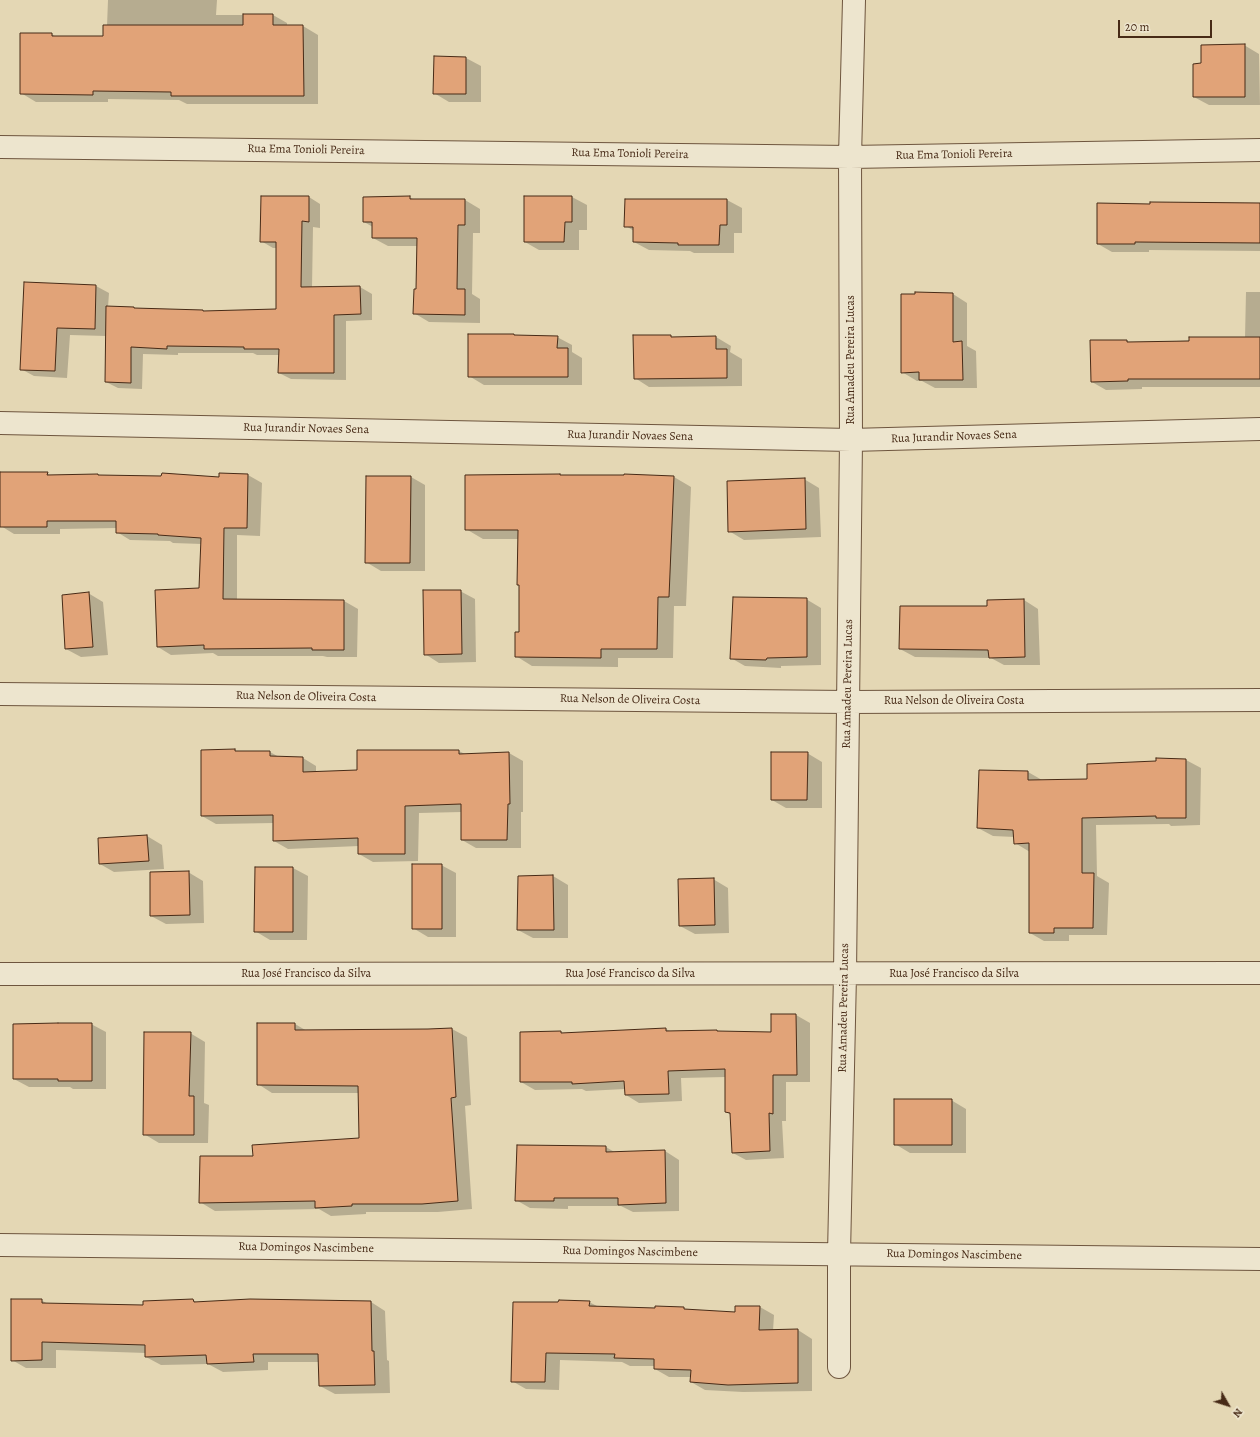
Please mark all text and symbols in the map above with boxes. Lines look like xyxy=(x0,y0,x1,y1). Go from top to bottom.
scale bar xyxy=(1120,12,1214,38)
text: 20 m xyxy=(1125,19,1149,35)
street label: Rua Ema Tonioli Pereira xyxy=(247,142,365,158)
street label: Rua Ema Tonioli Pereira xyxy=(571,146,689,162)
street label: Rua Ema Tonioli Pereira xyxy=(895,147,1013,163)
street label: Rua Amadeu Pereira Lucas xyxy=(844,295,858,425)
street label: Rua Jurandir Novaes Sena xyxy=(243,421,369,437)
street label: Rua Jurandir Novaes Sena xyxy=(567,428,693,444)
street label: Rua Jurandir Novaes Sena xyxy=(891,428,1017,446)
street label: Rua Amadeu Pereira Lucas xyxy=(840,619,856,749)
street label: Rua Nelson de Oliveira Costa xyxy=(236,689,376,705)
street label: Rua Nelson de Oliveira Costa xyxy=(560,692,700,708)
street label: Rua Nelson de Oliveira Costa xyxy=(884,694,1024,708)
street label: Rua Amadeu Pereira Lucas xyxy=(836,943,852,1073)
street label: Rua José Francisco da Silva xyxy=(241,967,371,981)
street label: Rua José Francisco da Silva xyxy=(565,967,695,981)
street label: Rua José Francisco da Silva xyxy=(889,967,1019,981)
street label: Rua Domingos Nascimbene xyxy=(238,1240,374,1256)
street label: Rua Domingos Nascimbene xyxy=(562,1244,698,1260)
street label: Rua Domingos Nascimbene xyxy=(886,1247,1022,1263)
north arrow xyxy=(1208,1385,1248,1425)
text: N xyxy=(1229,1405,1246,1421)

